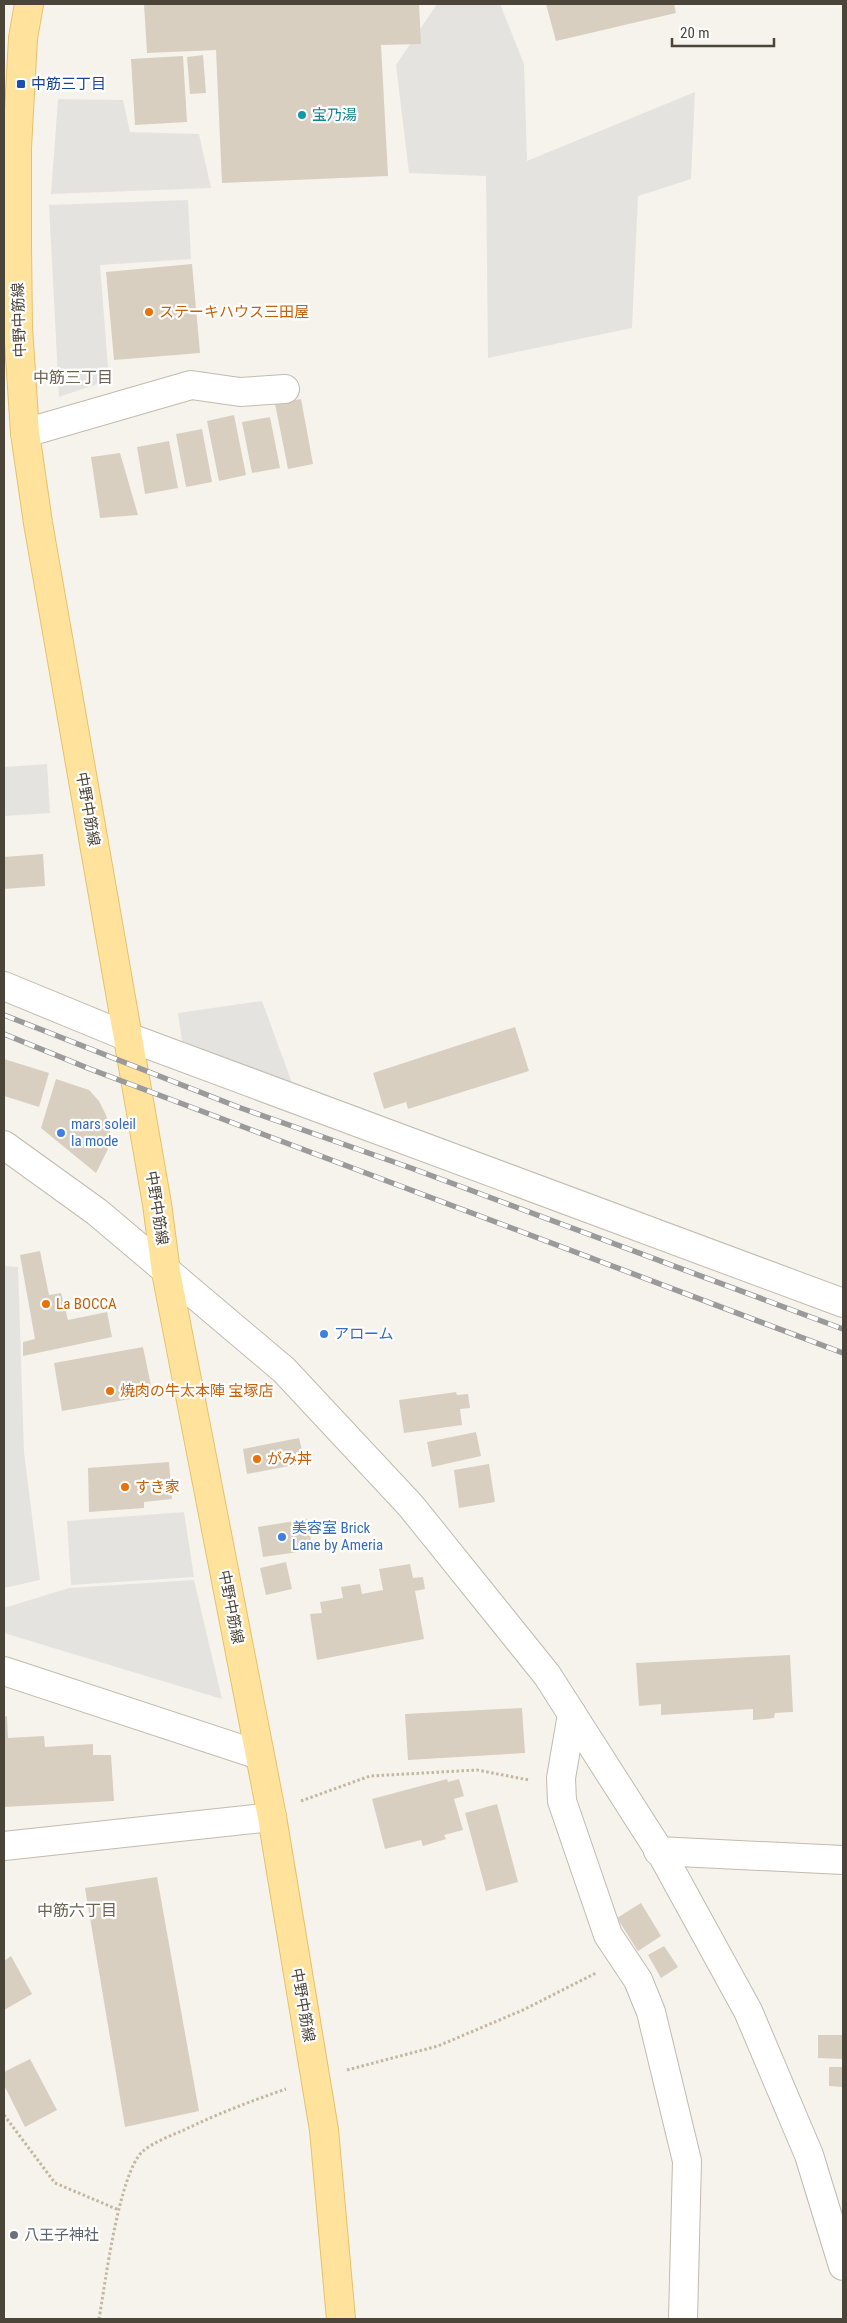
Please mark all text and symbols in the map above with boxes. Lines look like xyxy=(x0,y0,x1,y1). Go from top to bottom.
scale bar xyxy=(672,15,774,47)
text: 20 m xyxy=(680,24,710,42)
place label: 中筋三丁目 xyxy=(31,75,106,93)
marker: 中筋三丁目 xyxy=(15,78,27,90)
place label: 宝乃湯 xyxy=(312,106,357,124)
marker: 宝乃湯 xyxy=(296,109,308,121)
street label: 中野中筋線 xyxy=(9,282,29,358)
place label: ステーキハウス三田屋 xyxy=(159,303,309,321)
marker: ステーキハウス三田屋 xyxy=(143,306,155,318)
district label: 中筋三丁目 xyxy=(33,368,113,387)
street label: 中野中筋線 xyxy=(73,770,103,848)
place label: mars soleil la mode xyxy=(71,1115,136,1150)
marker: mars soleil la mode xyxy=(55,1127,67,1139)
street label: 中野中筋線 xyxy=(142,1170,172,1246)
place label: La BOCCA xyxy=(56,1295,117,1313)
marker: La BOCCA xyxy=(40,1298,52,1310)
place label: アローム xyxy=(334,1325,394,1343)
marker: アローム xyxy=(318,1328,330,1340)
place label: 焼肉の牛太本陣 宝塚店 xyxy=(120,1382,273,1400)
marker: 焼肉の牛太本陣 宝塚店 xyxy=(104,1385,116,1397)
place label: がみ丼 xyxy=(267,1450,312,1468)
marker: がみ丼 xyxy=(251,1453,263,1465)
place label: すき家 xyxy=(135,1478,180,1496)
marker: すき家 xyxy=(119,1481,131,1493)
place label: 美容室 Brick Lane by Ameria xyxy=(292,1519,383,1554)
marker: 美容室 Brick Lane by Ameria xyxy=(276,1531,288,1543)
street label: 中野中筋線 xyxy=(215,1568,247,1646)
district label: 中筋六丁目 xyxy=(37,1901,117,1920)
street label: 中野中筋線 xyxy=(288,1966,318,2044)
place label: 八王子神社 xyxy=(24,2226,99,2244)
marker: 八王子神社 xyxy=(8,2229,20,2241)

